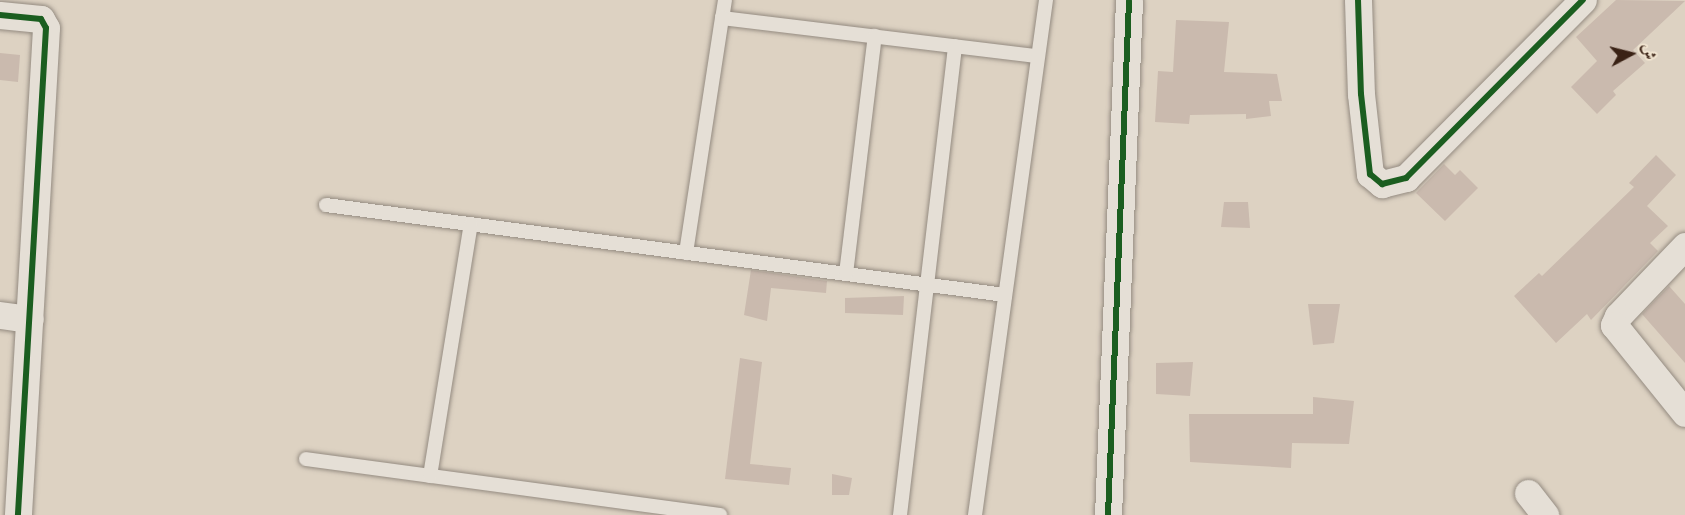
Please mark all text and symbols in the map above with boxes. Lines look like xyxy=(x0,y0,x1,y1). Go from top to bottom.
north arrow xyxy=(1601,24,1661,84)
text: ش xyxy=(1638,43,1660,61)

